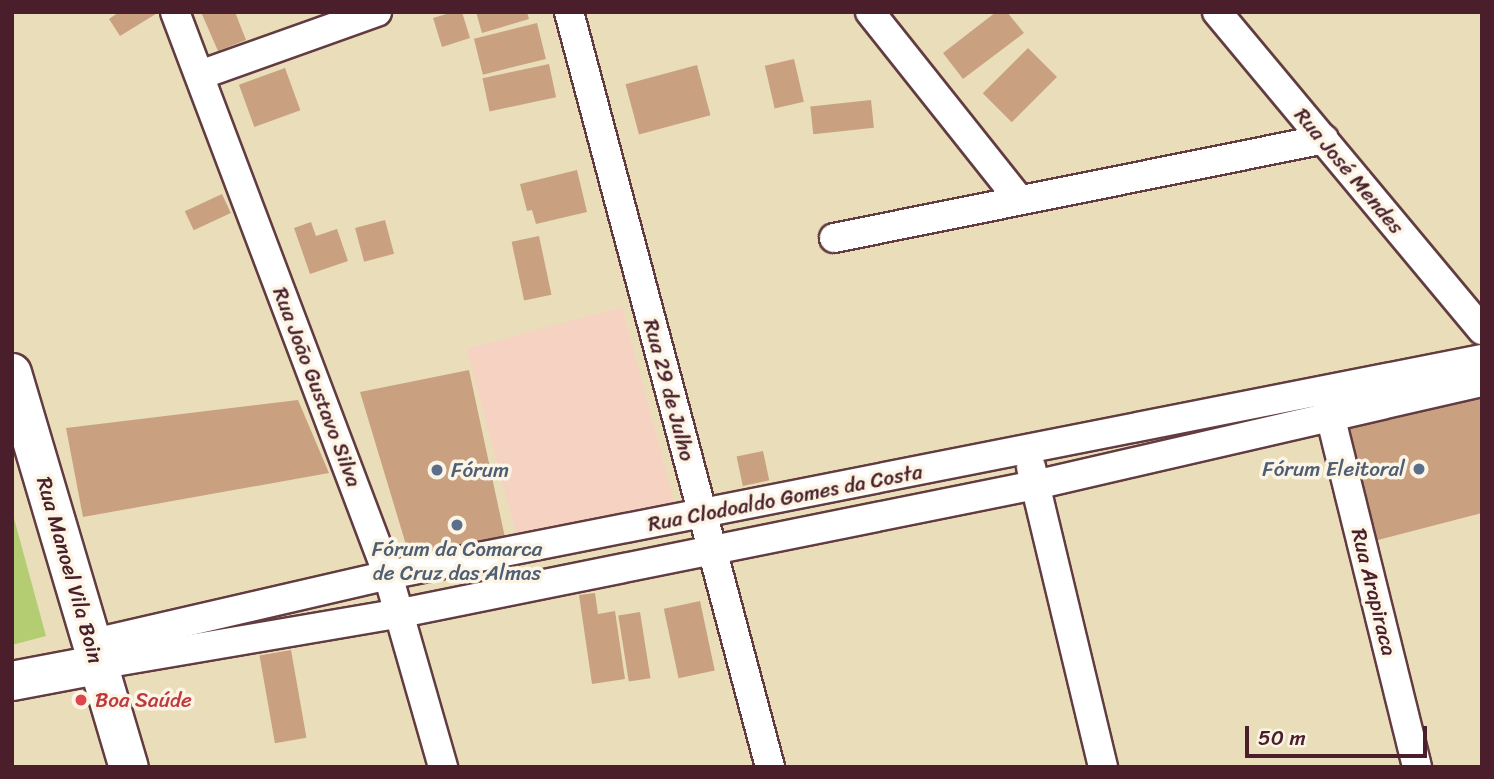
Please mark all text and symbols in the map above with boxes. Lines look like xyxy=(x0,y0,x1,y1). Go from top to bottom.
street label: Rua José Mendes xyxy=(1289,103,1409,239)
street label: Rua João Gustavo Silva xyxy=(267,284,367,490)
street label: Rua 29 de Julho xyxy=(638,316,700,464)
place label: Fórum Eleitoral xyxy=(1262,456,1405,482)
place label: Fórum xyxy=(451,457,509,483)
street label: Rua Clodoaldo Gomes da Costa xyxy=(645,459,925,537)
marker: Fórum Eleitoral xyxy=(1411,461,1427,477)
marker: Fórum xyxy=(429,462,445,478)
street label: Rua Manoel Vila Boin xyxy=(31,474,109,666)
marker: Fórum da Comarca de Cruz das Almas xyxy=(449,517,465,533)
street label: Rua Arapiraca xyxy=(1346,526,1402,658)
place label: Fórum da Comarca de Cruz das Almas xyxy=(372,536,542,586)
place label: Boa Saúde xyxy=(95,687,192,713)
marker: Boa Saúde xyxy=(73,692,89,708)
scale bar xyxy=(1249,712,1431,756)
text: 50 m xyxy=(1258,719,1306,757)

